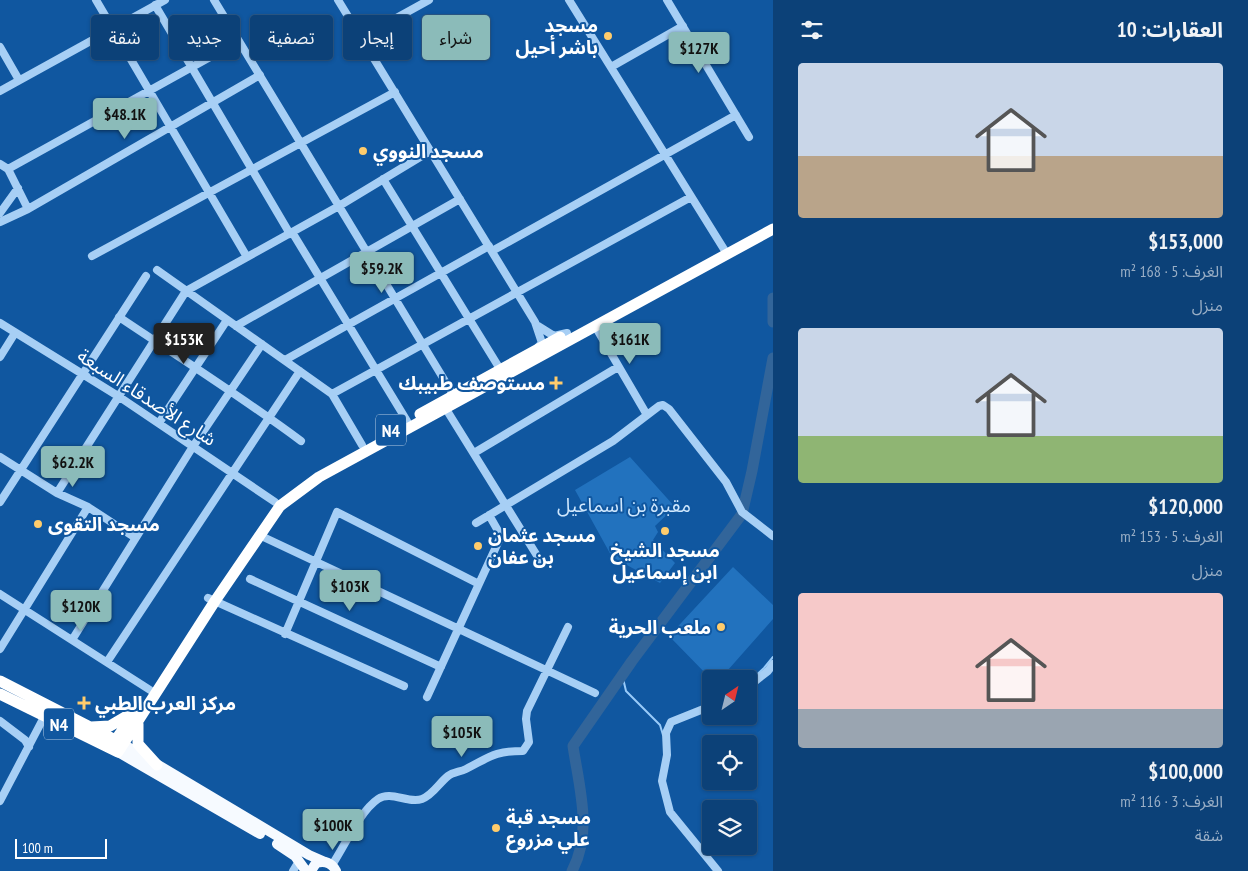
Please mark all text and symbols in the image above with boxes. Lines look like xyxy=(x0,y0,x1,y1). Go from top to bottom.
place label: مسجد باشر أحيل xyxy=(516,13,598,59)
chip: شقة xyxy=(91,15,159,60)
chip: جديد xyxy=(169,15,240,60)
chip: تصفية xyxy=(250,15,333,60)
chip: إيجار xyxy=(343,15,412,60)
chip: شراء xyxy=(422,15,490,60)
icon: filters xyxy=(798,16,826,44)
text: العقارات: 10 xyxy=(1117,16,1223,43)
marker: مسجد باشر أحيل xyxy=(602,30,614,42)
pin: $127K xyxy=(664,32,734,74)
text: $127K xyxy=(680,38,718,58)
icon: home xyxy=(966,95,1056,185)
pin: $48.1K xyxy=(84,98,166,140)
text: $48.1K xyxy=(104,104,146,124)
place label: مسجد النووي xyxy=(373,139,484,166)
marker: مسجد النووي xyxy=(357,145,369,157)
text: $153,000 xyxy=(1148,228,1223,255)
pin: $59.2K xyxy=(341,252,423,294)
text: $59.2K xyxy=(361,258,403,278)
text: الغرف: 5 · 168 m² xyxy=(1120,261,1223,281)
text: منزل xyxy=(1192,295,1223,315)
pin: $153K xyxy=(149,322,219,365)
pin: $161K xyxy=(595,322,665,365)
text: $153K xyxy=(165,329,203,349)
text: $161K xyxy=(611,329,649,349)
street label: شارع الأصدقاء السبعة xyxy=(72,343,221,453)
icon: home xyxy=(966,360,1056,450)
place label: مستوصف طبيبك xyxy=(398,371,545,395)
marker: مستوصف طبيبك xyxy=(549,376,563,390)
road number: N4 xyxy=(376,414,406,446)
pin: $62.2K xyxy=(32,446,114,488)
text: $62.2K xyxy=(52,452,94,472)
park label: مقبرة بن اسماعيل xyxy=(557,493,691,517)
text: $120,000 xyxy=(1148,493,1223,520)
place label: مسجد التقوى xyxy=(48,512,160,536)
marker: مسجد التقوى xyxy=(32,518,44,530)
place label: مسجد عثمان بن عفان xyxy=(488,523,596,569)
marker: مسجد الشيخ ابن إسماعيل xyxy=(659,525,671,537)
text: الغرف: 5 · 153 m² xyxy=(1120,526,1223,546)
place label: مسجد الشيخ ابن إسماعيل xyxy=(610,538,720,585)
marker: مسجد عثمان بن عفان xyxy=(472,540,484,552)
text: منزل xyxy=(1192,560,1223,580)
pin: $103K xyxy=(315,570,385,612)
text: $103K xyxy=(331,576,369,596)
pin: $120K xyxy=(46,590,116,632)
text: $120K xyxy=(62,596,100,616)
place label: ملعب الحرية xyxy=(609,615,711,639)
marker: ملعب الحرية xyxy=(715,621,727,633)
icon: home xyxy=(966,625,1056,715)
north arrow xyxy=(702,670,758,725)
map controls xyxy=(702,670,757,855)
place label: مركز العرب الطبي xyxy=(95,691,236,718)
marker: مركز العرب الطبي xyxy=(77,696,91,710)
road number: N4 xyxy=(44,709,74,740)
pin: $105K xyxy=(427,716,497,758)
text: $105K xyxy=(443,722,481,742)
button: locate xyxy=(702,735,757,790)
text: $100,000 xyxy=(1148,758,1223,785)
text: الغرف: 3 · 116 m² xyxy=(1120,791,1223,811)
button: layers xyxy=(702,800,757,855)
place label: مسجد قبة علي مزروع xyxy=(506,805,591,854)
pin: $100K xyxy=(298,808,368,851)
text: $100K xyxy=(314,815,352,835)
marker: مسجد قبة علي مزروع xyxy=(490,822,502,834)
text: شقة xyxy=(1195,825,1223,845)
scale bar xyxy=(15,836,108,859)
text: 100 m xyxy=(22,839,53,857)

